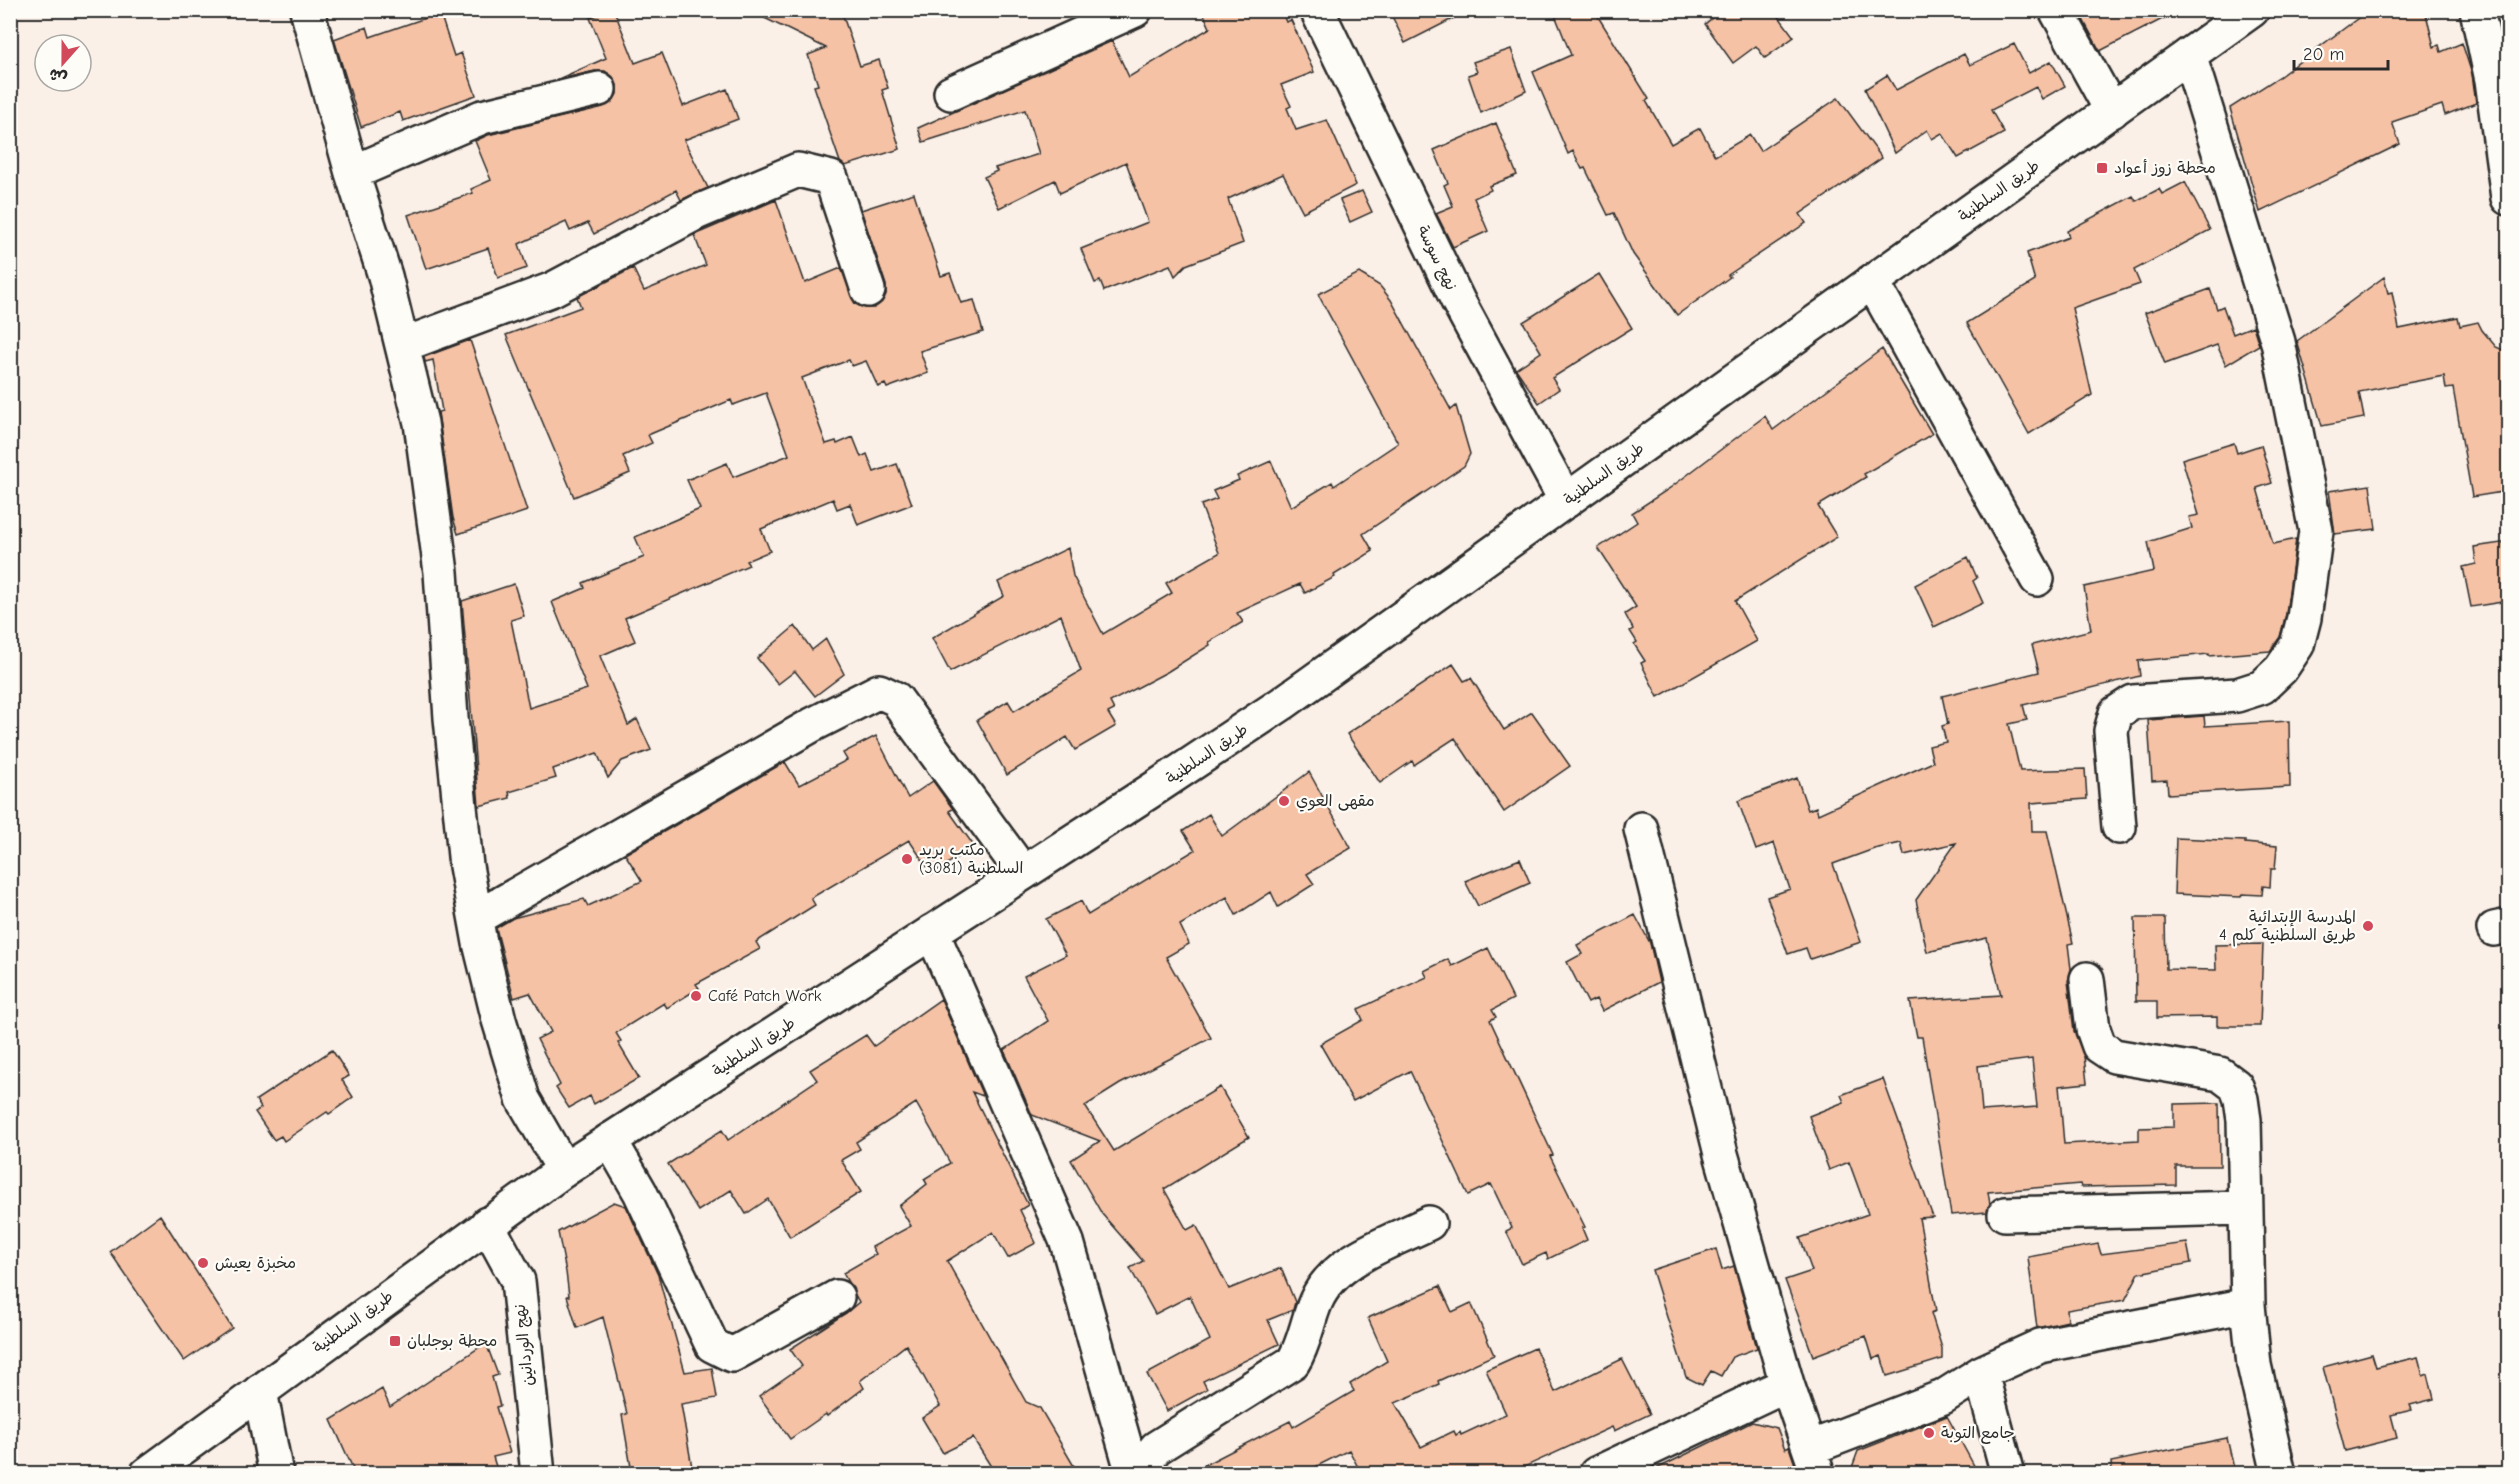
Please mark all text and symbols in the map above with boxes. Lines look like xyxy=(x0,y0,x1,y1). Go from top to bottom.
north arrow xyxy=(33,33,93,93)
scale bar xyxy=(2294,33,2388,71)
text: 20 m xyxy=(2303,44,2344,65)
text: ش xyxy=(47,65,69,88)
street label: طريق السلطنية xyxy=(1955,157,2043,225)
place label: محطة زوز أعواد xyxy=(2114,159,2216,178)
marker: محطة زوز أعواد xyxy=(2095,161,2109,175)
street label: نهج سوسة xyxy=(1413,223,1460,294)
street label: طريق السلطنية xyxy=(1560,439,1648,509)
street label: طريق السلطنية xyxy=(1163,720,1251,788)
place label: مقهى العوي xyxy=(1296,792,1374,812)
marker: مقهى العوي xyxy=(1277,794,1291,808)
place label: مكتب بريد السلطنية (3081) xyxy=(919,841,1023,877)
marker: مكتب بريد السلطنية (3081) xyxy=(900,852,914,866)
place label: المدرسة الإبتدائية طريق السلطنية كلم 4 xyxy=(2219,908,2356,947)
marker: المدرسة الإبتدائية طريق السلطنية كلم 4 xyxy=(2361,919,2375,933)
place label: Café Patch Work xyxy=(708,987,822,1005)
marker: Café Patch Work xyxy=(689,989,703,1003)
street label: طريق السلطنية xyxy=(709,1014,799,1080)
place label: مخبزة يعيش xyxy=(215,1254,296,1272)
marker: مخبزة يعيش xyxy=(196,1256,210,1270)
street label: طريق السلطنية xyxy=(309,1287,397,1357)
street label: نهج الوردانين xyxy=(511,1303,538,1387)
place label: محطة بوجلبان xyxy=(407,1332,497,1351)
marker: محطة بوجلبان xyxy=(388,1334,402,1348)
place label: جامع التوبة xyxy=(1941,1424,2015,1444)
marker: جامع التوبة xyxy=(1922,1426,1936,1440)

